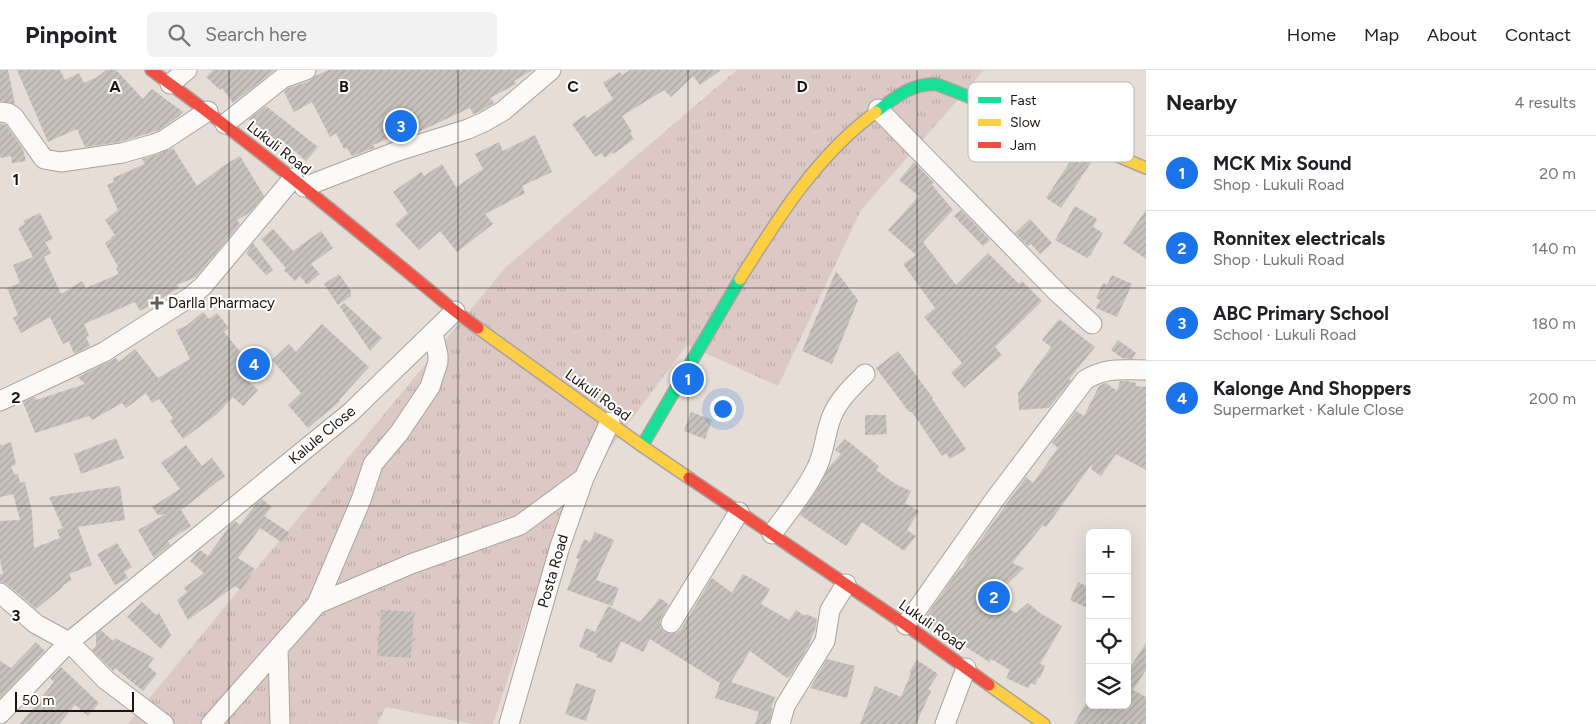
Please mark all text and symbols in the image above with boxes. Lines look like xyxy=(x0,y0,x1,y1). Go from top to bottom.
search box xyxy=(147,12,497,57)
text: Pinpoint xyxy=(25,20,117,49)
icon: search xyxy=(165,21,193,49)
text: Search here xyxy=(205,23,307,46)
text: Home xyxy=(1287,24,1336,46)
text: Map xyxy=(1364,24,1399,46)
text: About xyxy=(1427,24,1477,46)
text: Contact xyxy=(1505,24,1571,46)
text: A xyxy=(109,77,121,96)
text: B xyxy=(339,77,349,96)
text: C xyxy=(567,77,579,96)
text: D xyxy=(796,77,808,96)
legend xyxy=(968,82,1134,162)
text: Nearby xyxy=(1166,90,1237,115)
text: Fast xyxy=(1010,92,1036,109)
text: 4 results xyxy=(1515,93,1576,112)
pin: 3 xyxy=(385,107,417,145)
text: Slow xyxy=(1010,114,1041,131)
street label: Lukuli Road xyxy=(243,117,315,179)
text: Jam xyxy=(1010,137,1036,154)
text: MCK Mix Sound xyxy=(1213,152,1352,175)
text: 1 xyxy=(1179,164,1185,183)
text: 20 m xyxy=(1539,164,1576,183)
text: 1 xyxy=(13,170,19,189)
text: Shop · Lukuli Road xyxy=(1213,175,1344,194)
text: Ronnitex electricals xyxy=(1213,227,1385,250)
text: 2 xyxy=(1177,239,1187,258)
text: 140 m xyxy=(1532,239,1576,258)
text: Shop · Lukuli Road xyxy=(1213,250,1344,269)
place label: Darlla Pharmacy xyxy=(168,294,275,312)
marker: Darlla Pharmacy xyxy=(150,296,164,310)
text: ABC Primary School xyxy=(1213,302,1389,325)
text: 3 xyxy=(1178,314,1186,333)
text: 180 m xyxy=(1532,314,1576,333)
text: School · Lukuli Road xyxy=(1213,325,1356,344)
pin: 4 xyxy=(238,345,270,383)
pin: 1 xyxy=(672,360,704,398)
street label: Lukuli Road xyxy=(562,365,634,425)
text: Kalonge And Shoppers xyxy=(1213,377,1411,400)
text: 2 xyxy=(11,388,21,407)
text: 4 xyxy=(1177,389,1187,408)
text: 200 m xyxy=(1529,389,1576,408)
your location xyxy=(710,396,736,422)
text: Supermarket · Kalule Close xyxy=(1213,400,1404,419)
street label: Kalule Close xyxy=(285,402,359,468)
map controls xyxy=(1086,529,1131,709)
button: + xyxy=(1086,529,1131,574)
street label: Posta Road xyxy=(534,532,572,610)
button: − xyxy=(1086,574,1131,619)
pin: 2 xyxy=(978,578,1010,616)
street label: Lukuli Road xyxy=(895,596,969,654)
text: 3 xyxy=(12,606,21,625)
button: locate xyxy=(1086,619,1131,664)
button: layers xyxy=(1086,664,1131,709)
scale bar xyxy=(15,689,134,712)
text: 50 m xyxy=(22,692,54,709)

